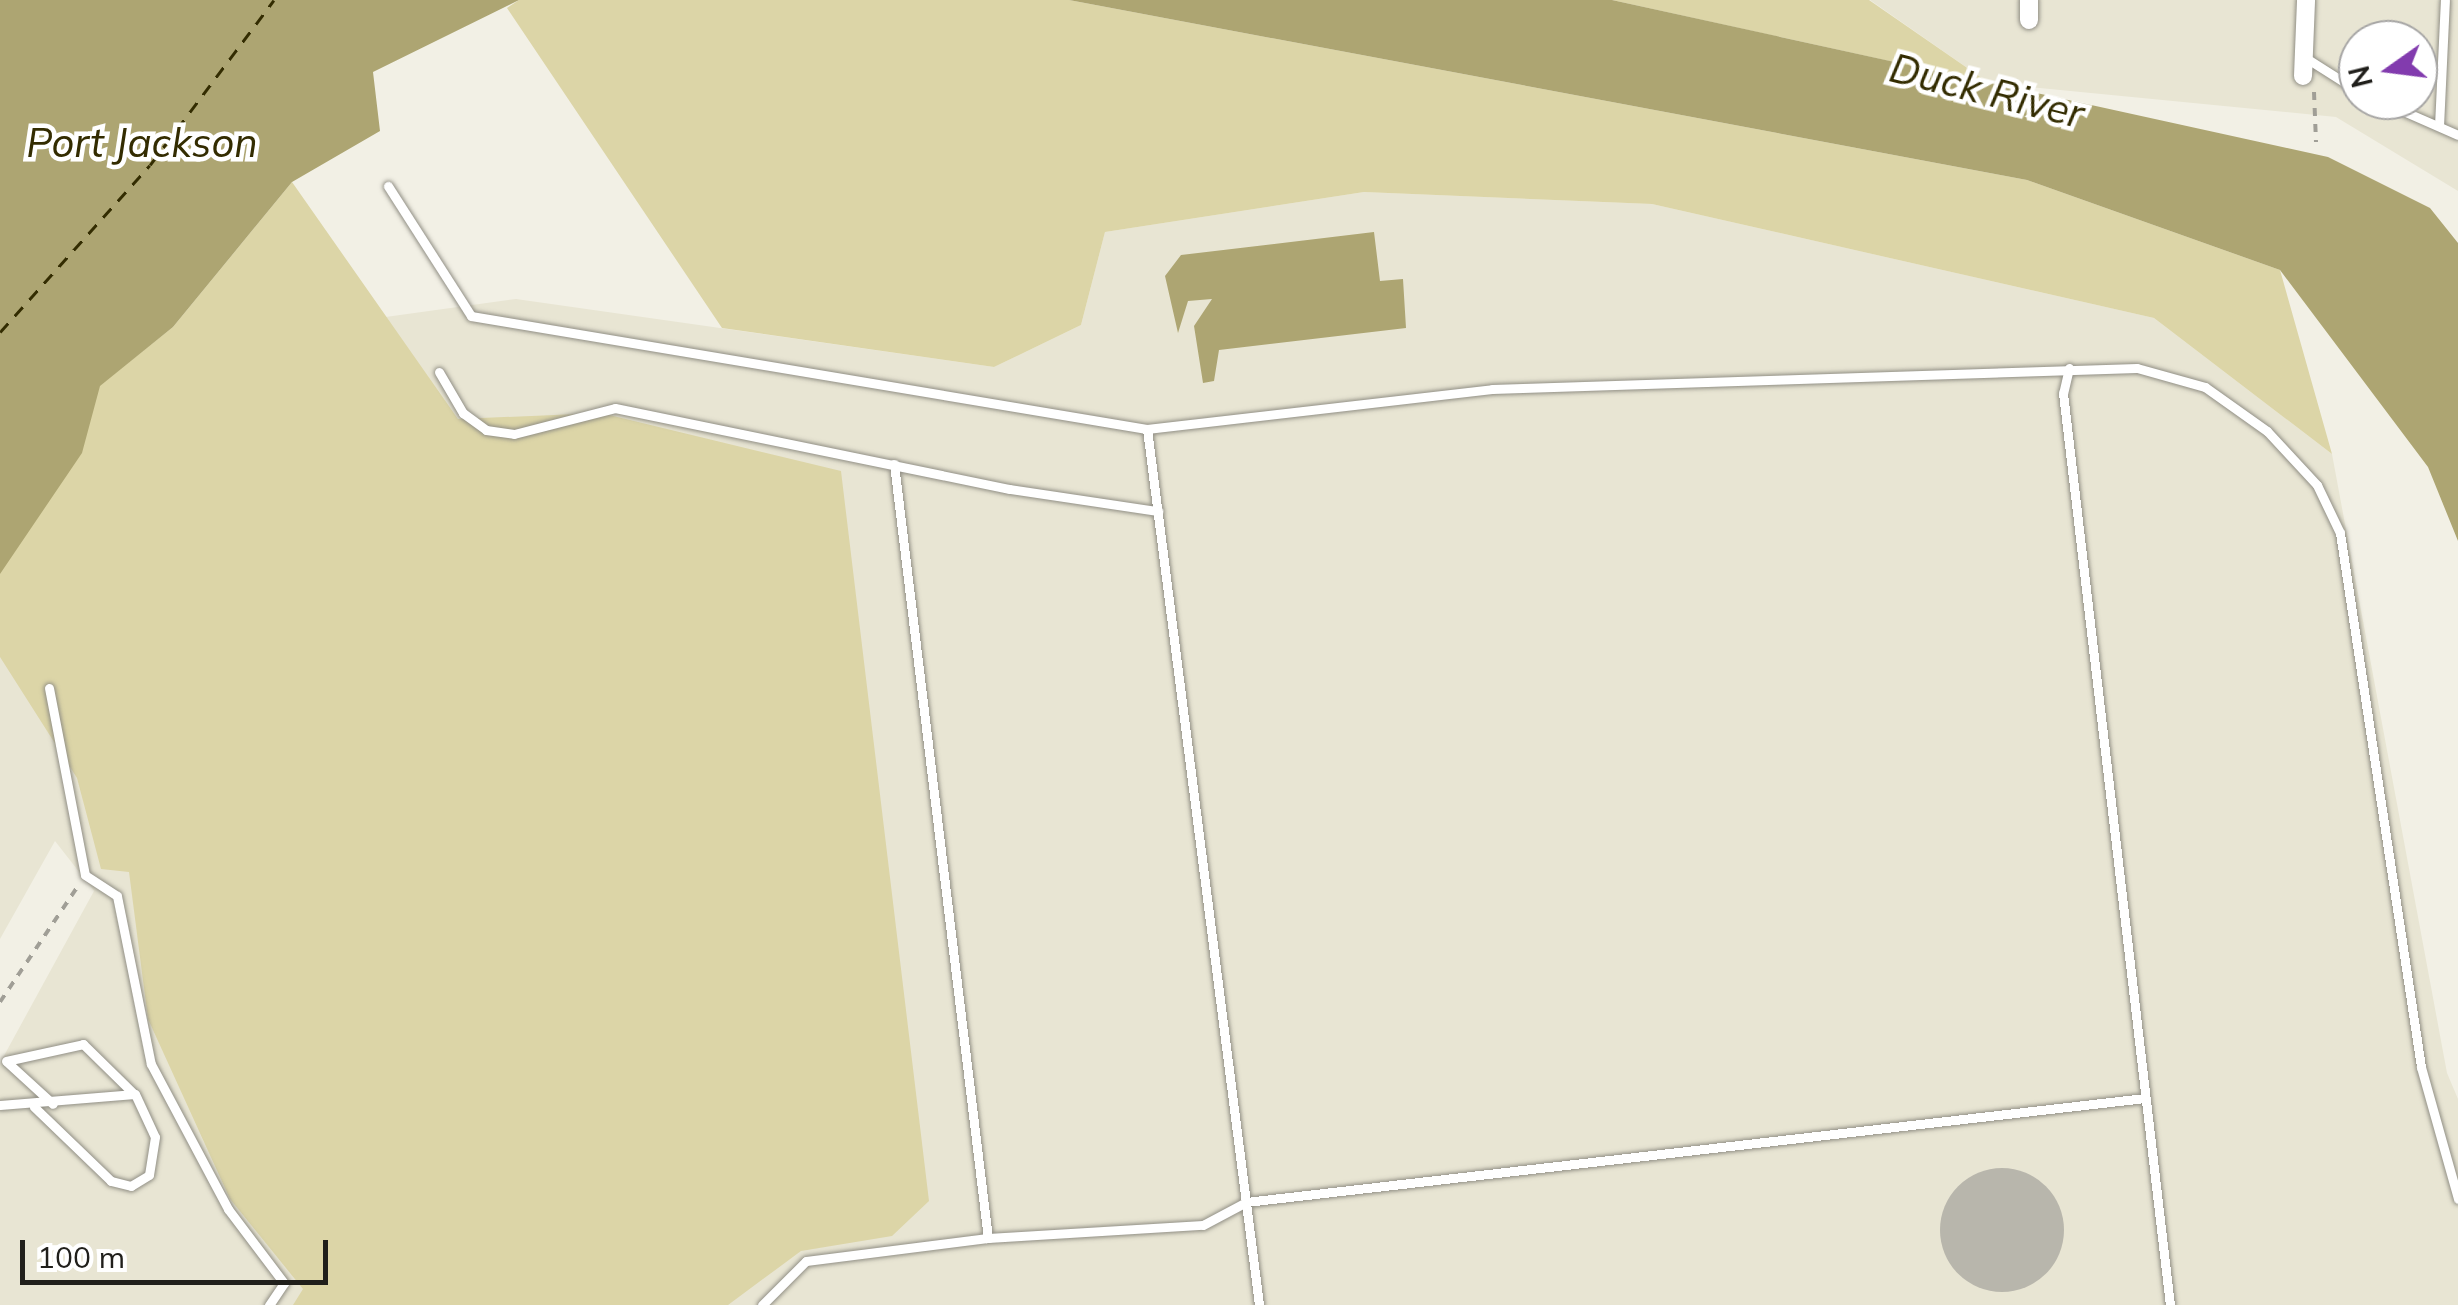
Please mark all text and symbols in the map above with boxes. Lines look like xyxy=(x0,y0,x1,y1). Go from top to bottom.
north arrow xyxy=(2338,20,2438,120)
water label: Duck River xyxy=(1885,43,2089,137)
text: N xyxy=(2341,62,2380,91)
water label: Port Jackson xyxy=(26,118,258,166)
scale bar xyxy=(25,1220,332,1282)
text: 100 m xyxy=(37,1238,125,1276)

